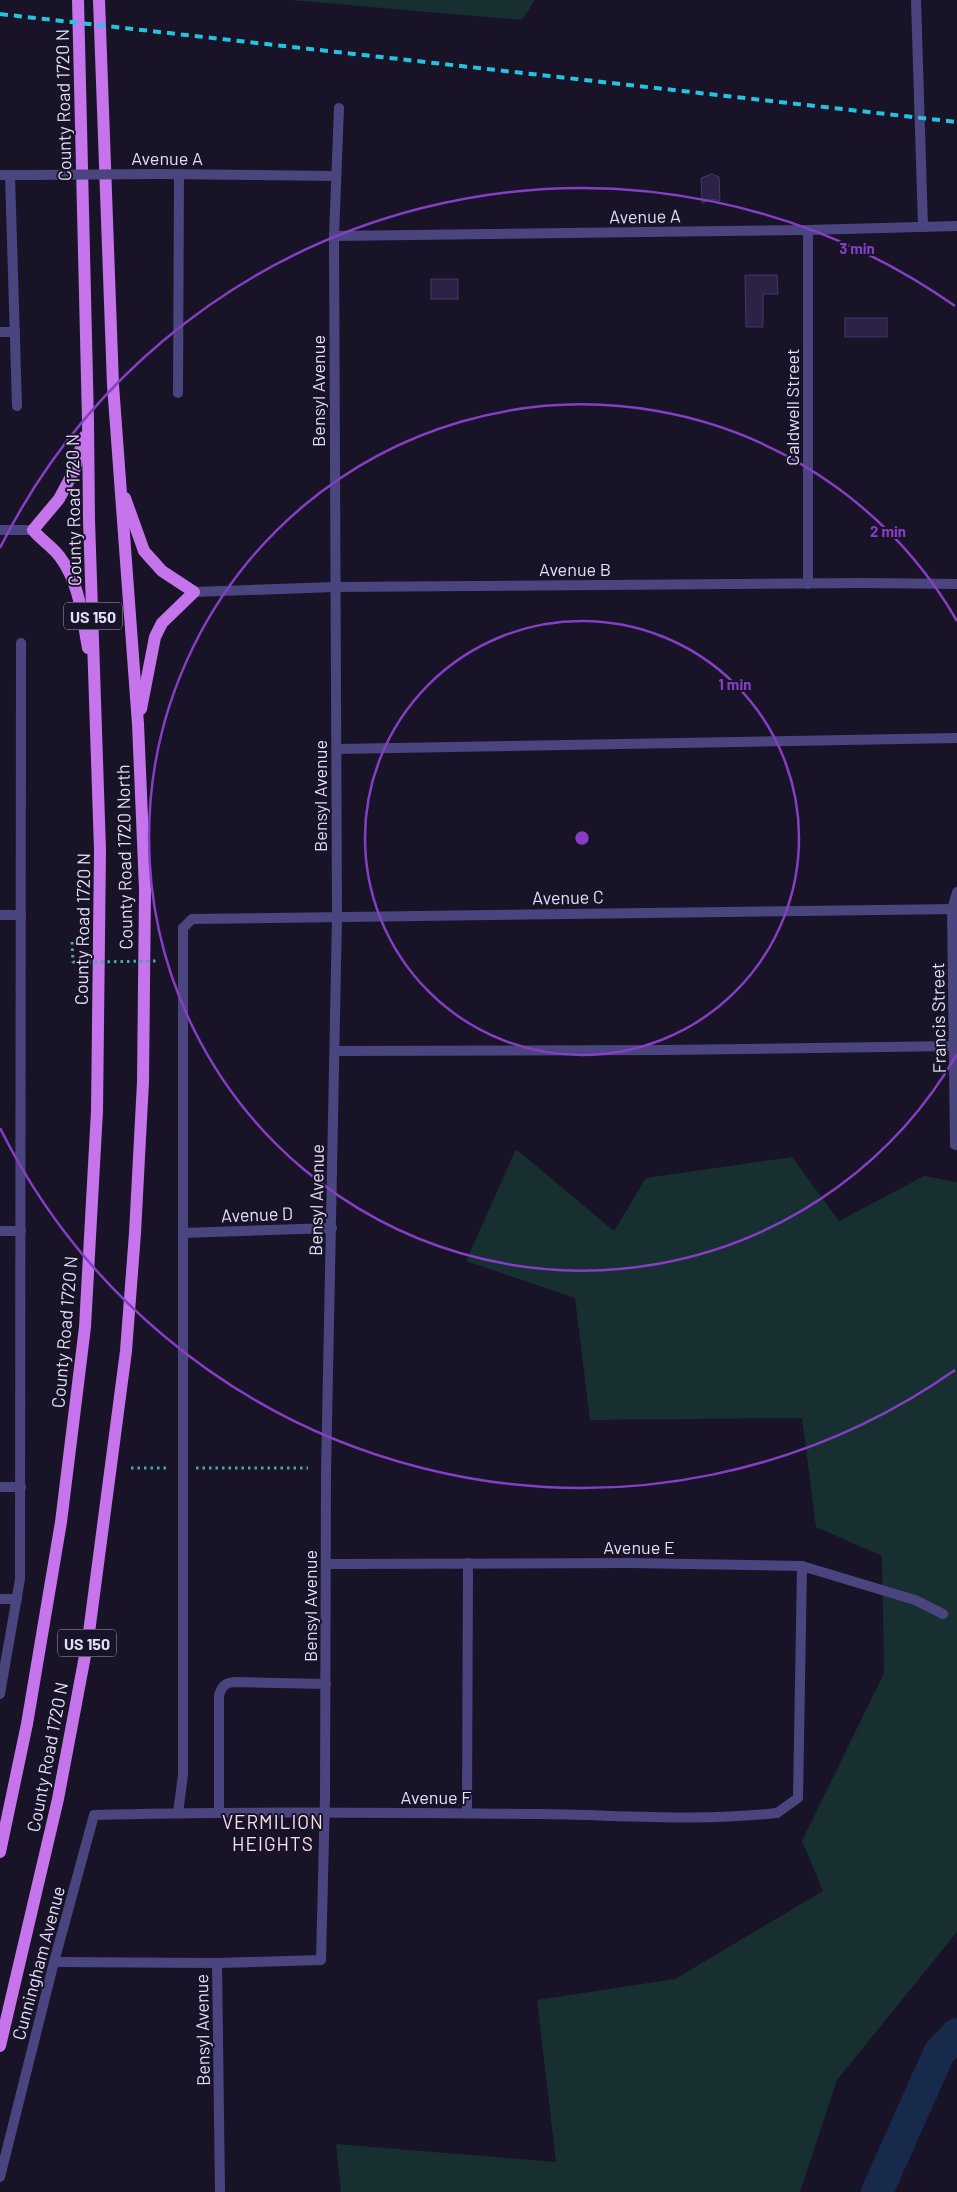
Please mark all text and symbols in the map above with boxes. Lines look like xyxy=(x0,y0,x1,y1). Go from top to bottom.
street label: County Road 1720 N xyxy=(51,29,75,181)
street label: Avenue A xyxy=(131,147,203,169)
street label: Avenue A xyxy=(609,204,681,228)
text: 3 min xyxy=(839,239,875,257)
street label: Bensyl Avenue xyxy=(307,335,329,447)
street label: Caldwell Street xyxy=(781,348,803,466)
street label: County Road 1720 N xyxy=(61,434,85,586)
text: 2 min xyxy=(870,522,906,540)
street label: Avenue B xyxy=(539,558,611,580)
road number: US 150 xyxy=(64,602,122,630)
text: 1 min xyxy=(719,675,751,693)
street label: Bensyl Avenue xyxy=(309,740,331,852)
street label: County Road 1720 North xyxy=(111,764,137,950)
centre of rings xyxy=(573,829,591,847)
street label: County Road 1720 N xyxy=(70,853,94,1005)
street label: Avenue C xyxy=(532,885,604,909)
street label: Francis Street xyxy=(926,962,950,1074)
street label: Bensyl Avenue xyxy=(304,1144,328,1256)
street label: Avenue D xyxy=(221,1202,293,1226)
street label: County Road 1720 N xyxy=(46,1255,82,1409)
street label: Avenue E xyxy=(603,1536,675,1558)
street label: Bensyl Avenue xyxy=(299,1550,321,1662)
road number: US 150 xyxy=(58,1630,116,1656)
street label: County Road 1720 N xyxy=(22,1680,72,1834)
street label: Avenue F xyxy=(400,1786,472,1808)
district label: VERMILION HEIGHTS xyxy=(222,1810,324,1855)
street label: Cunningham Avenue xyxy=(7,1884,69,2042)
street label: Bensyl Avenue xyxy=(190,1974,214,2086)

